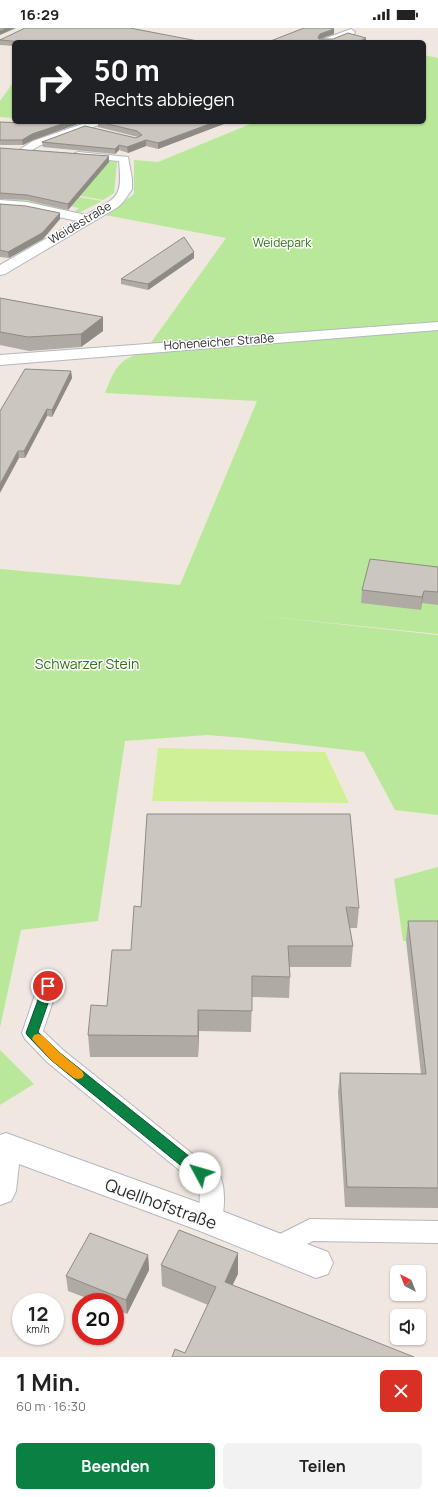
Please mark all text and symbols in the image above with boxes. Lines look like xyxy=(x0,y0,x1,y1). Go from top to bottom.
text: 16:29 xyxy=(20,4,59,25)
text: 50 m xyxy=(94,51,160,89)
icon: right xyxy=(28,56,80,108)
text: Rechts abbiegen xyxy=(94,87,234,111)
street label: Weidestraße xyxy=(45,197,114,248)
park label: Weidepark xyxy=(253,234,312,251)
street label: Hoheneicher Straße xyxy=(163,329,275,354)
park label: Schwarzer Stein xyxy=(35,654,139,673)
pin xyxy=(31,969,65,1003)
icon: arrive xyxy=(37,975,59,997)
position arrow xyxy=(179,1152,221,1194)
street label: Quellhofstraße xyxy=(102,1173,220,1234)
north arrow xyxy=(390,1265,426,1301)
map controls xyxy=(390,1265,426,1345)
speed limit sign: 20 xyxy=(72,1293,124,1345)
text: 12 xyxy=(28,1300,48,1327)
button: sound xyxy=(390,1309,426,1345)
text: km/h xyxy=(26,1322,50,1336)
text: 1 Min. xyxy=(16,1365,81,1398)
button: close xyxy=(380,1370,422,1412)
text: 60 m · 16:30 xyxy=(16,1397,86,1415)
button: Beenden xyxy=(16,1443,215,1489)
button: Teilen xyxy=(223,1443,422,1489)

